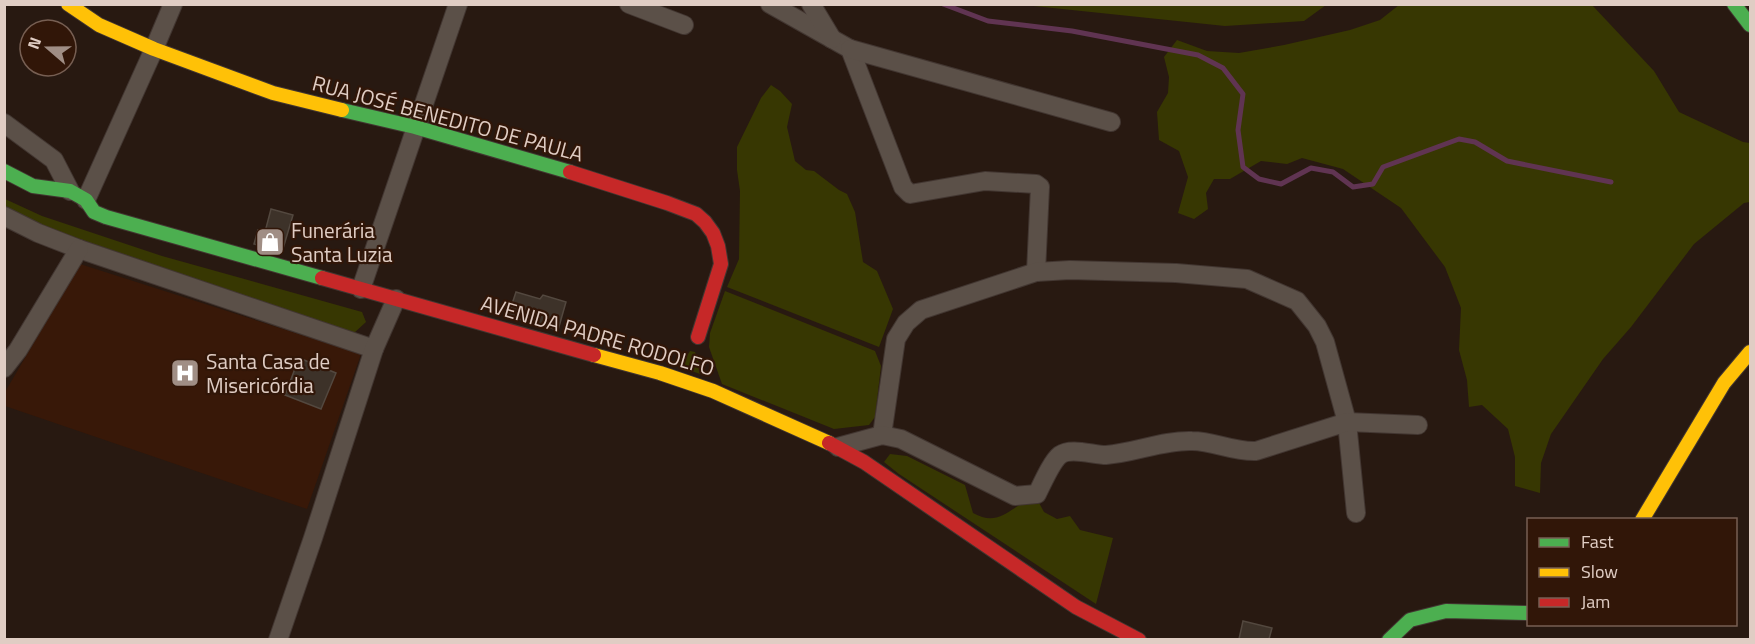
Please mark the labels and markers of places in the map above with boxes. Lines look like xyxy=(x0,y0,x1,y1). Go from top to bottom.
place label: Funerária Santa Luzia xyxy=(291,214,393,270)
shop icon: Funerária Santa Luzia xyxy=(254,226,286,258)
place label: Santa Casa de Misericórdia xyxy=(206,345,330,401)
hospital icon: Santa Casa de Misericórdia xyxy=(169,357,201,389)

